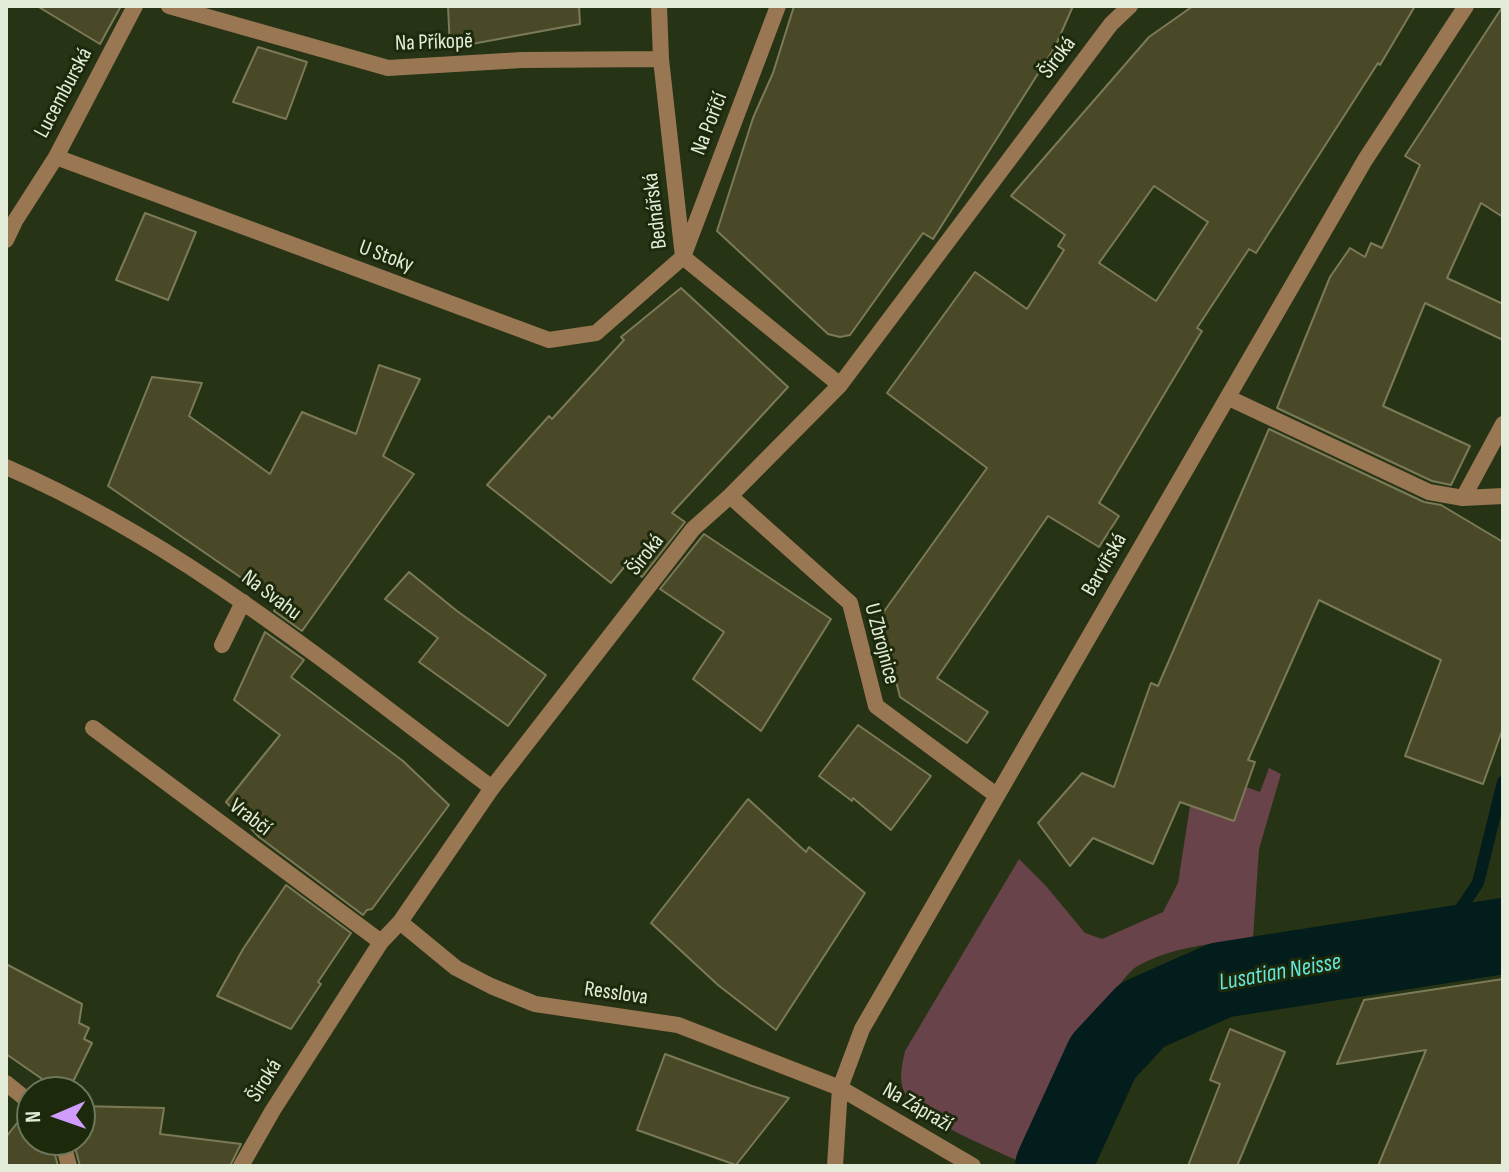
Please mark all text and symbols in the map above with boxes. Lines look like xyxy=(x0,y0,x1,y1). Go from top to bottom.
street label: Na Příkopě xyxy=(395,28,473,58)
street label: Široká xyxy=(1034,32,1082,84)
street label: Lucemburská xyxy=(29,43,99,143)
street label: Na Poříčí xyxy=(686,89,734,159)
street label: Bednářská xyxy=(638,171,674,251)
street label: U Stoky xyxy=(355,235,417,279)
street label: Široká xyxy=(622,529,670,581)
street label: Barvířská xyxy=(1077,529,1133,601)
street label: Na Svahu xyxy=(236,565,306,627)
street label: U Zbrojnice xyxy=(858,601,904,687)
street label: Vrabčí xyxy=(224,794,276,842)
water label: Lusatian Neisse xyxy=(1217,948,1343,998)
street label: Resslova xyxy=(582,976,650,1012)
street label: Široká xyxy=(242,1055,288,1107)
north arrow xyxy=(16,1076,96,1156)
street label: Na Zápraží xyxy=(877,1078,957,1138)
text: N xyxy=(20,1110,47,1123)

